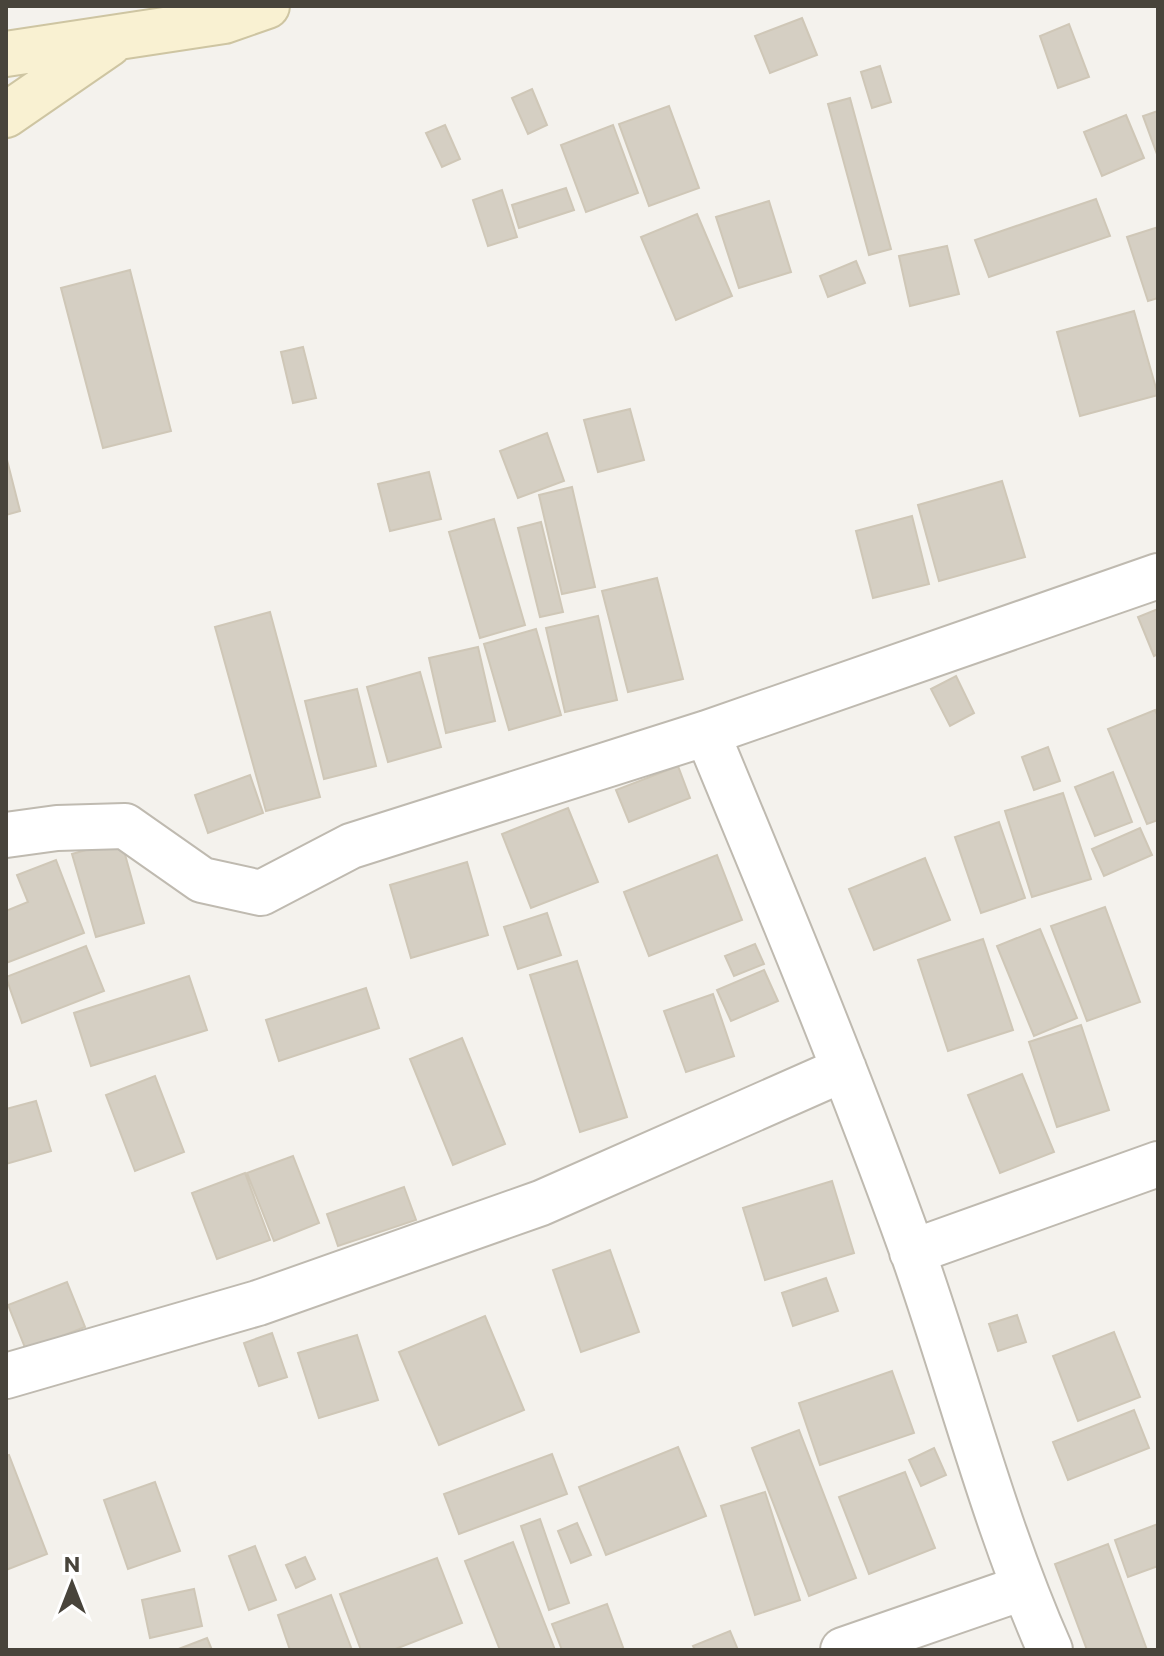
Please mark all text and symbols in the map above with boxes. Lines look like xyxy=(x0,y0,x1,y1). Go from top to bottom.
north arrow xyxy=(32,1544,112,1624)
text: N xyxy=(64,1550,80,1577)

